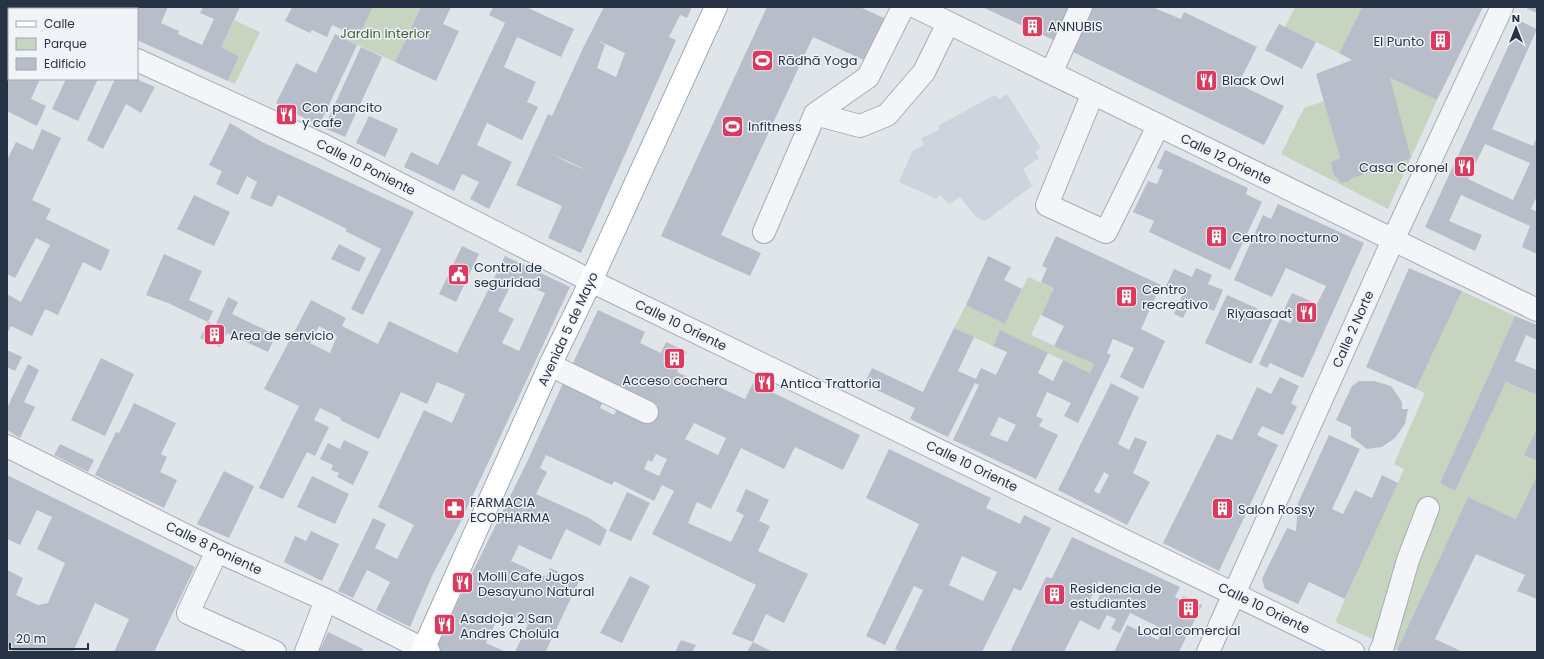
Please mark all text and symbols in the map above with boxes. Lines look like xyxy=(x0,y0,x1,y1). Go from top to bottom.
legend xyxy=(8,8,138,80)
north arrow xyxy=(1496,8,1536,48)
text: N xyxy=(1512,10,1520,26)
building icon: ANNUBIS xyxy=(1020,13,1046,39)
text: Calle xyxy=(44,15,75,32)
place label: ANNUBIS xyxy=(1048,17,1103,36)
park label: Jardin interior xyxy=(340,24,430,43)
building icon: El Punto xyxy=(1427,28,1453,54)
place label: El Punto xyxy=(1373,32,1424,51)
text: Parque xyxy=(44,35,87,52)
sports icon: Rādhā Yoga xyxy=(750,47,776,73)
place label: Rādhā Yoga xyxy=(778,51,858,70)
text: Edificio xyxy=(44,55,86,72)
restaurant icon: Black Owl xyxy=(1193,67,1219,93)
place label: Black Owl xyxy=(1222,71,1284,90)
place label: Con pancito y cafe xyxy=(302,98,382,132)
restaurant icon: Con pancito y cafe xyxy=(273,101,299,127)
sports icon: Infitness xyxy=(719,113,745,139)
place label: Infitness xyxy=(748,117,802,136)
street label: Calle 12 Oriente xyxy=(1177,129,1275,189)
street label: Calle 10 Poniente xyxy=(313,134,419,200)
restaurant icon: Casa Coronel xyxy=(1451,154,1477,180)
place label: Casa Coronel xyxy=(1359,158,1448,177)
building icon: Centro nocturno xyxy=(1204,224,1230,250)
place label: Centro nocturno xyxy=(1232,228,1339,247)
place label: Control de seguridad xyxy=(474,258,542,292)
public building icon: Control de seguridad xyxy=(446,261,472,287)
street label: Avenida 5 de Mayo xyxy=(533,269,603,389)
place label: Centro recreativo xyxy=(1142,280,1208,314)
building icon: Centro recreativo xyxy=(1114,283,1140,309)
street label: Calle 2 Norte xyxy=(1327,287,1379,371)
street label: Calle 10 Oriente xyxy=(632,295,730,355)
restaurant icon: Riyaasaat xyxy=(1294,300,1320,326)
place label: Riyaasaat xyxy=(1227,304,1292,323)
building icon: Area de servicio xyxy=(201,322,227,348)
place label: Area de servicio xyxy=(230,326,334,345)
building icon: Acceso cochera xyxy=(662,345,688,371)
restaurant icon: Antica Trattoria xyxy=(752,370,778,396)
place label: Acceso cochera xyxy=(622,371,728,390)
place label: Antica Trattoria xyxy=(780,374,880,393)
street label: Calle 10 Oriente xyxy=(923,436,1021,496)
place label: FARMACIA ECOPHARMA xyxy=(470,493,550,527)
pharmacy icon: FARMACIA ECOPHARMA xyxy=(442,496,468,522)
building icon: Salon Rossy xyxy=(1209,496,1235,522)
place label: Salon Rossy xyxy=(1238,500,1316,519)
street label: Calle 8 Poniente xyxy=(163,516,265,580)
place label: Molli Cafe Jugos Desayuno Natural xyxy=(478,567,594,601)
restaurant icon: Molli Cafe Jugos Desayuno Natural xyxy=(450,570,476,596)
street label: Calle 10 Oriente xyxy=(1215,578,1313,638)
place label: Residencia de estudiantes xyxy=(1070,579,1161,613)
building icon: Residencia de estudiantes xyxy=(1041,582,1067,608)
building icon: Local comercial xyxy=(1176,595,1202,621)
place label: Asadoja 2 San Andres Cholula xyxy=(460,609,559,643)
restaurant icon: Asadoja 2 San Andres Cholula xyxy=(431,612,457,638)
place label: Local comercial xyxy=(1138,621,1240,640)
scale bar xyxy=(10,625,88,651)
text: 20 m xyxy=(16,630,46,647)

